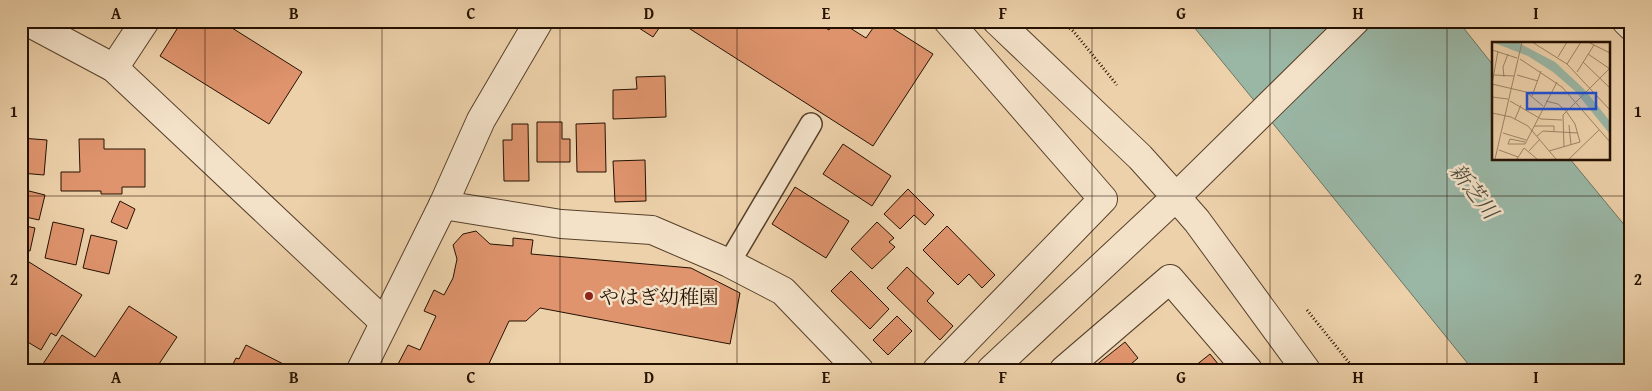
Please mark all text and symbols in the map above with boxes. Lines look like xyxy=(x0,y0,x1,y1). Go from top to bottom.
text: A xyxy=(111,1,122,25)
text: B xyxy=(289,1,299,25)
text: C xyxy=(466,1,476,25)
text: D xyxy=(644,1,654,25)
text: E xyxy=(822,1,831,25)
text: F xyxy=(999,1,1007,25)
text: G xyxy=(1176,1,1186,25)
text: H xyxy=(1352,1,1364,25)
text: I xyxy=(1533,1,1539,25)
inset map xyxy=(1492,42,1610,160)
text: 1 xyxy=(10,99,18,123)
text: 1 xyxy=(1634,99,1642,123)
water label: 新芝川 xyxy=(1442,157,1507,227)
text: 2 xyxy=(10,267,18,291)
text: 2 xyxy=(1634,267,1642,291)
place label: やはぎ幼稚園 xyxy=(599,282,719,311)
marker: やはぎ幼稚園 xyxy=(583,290,595,302)
text: A xyxy=(111,365,122,389)
text: B xyxy=(289,365,299,389)
text: C xyxy=(466,365,476,389)
text: D xyxy=(644,365,654,389)
text: E xyxy=(822,365,831,389)
text: F xyxy=(999,365,1007,389)
text: G xyxy=(1176,365,1186,389)
text: H xyxy=(1352,365,1364,389)
text: I xyxy=(1533,365,1539,389)

